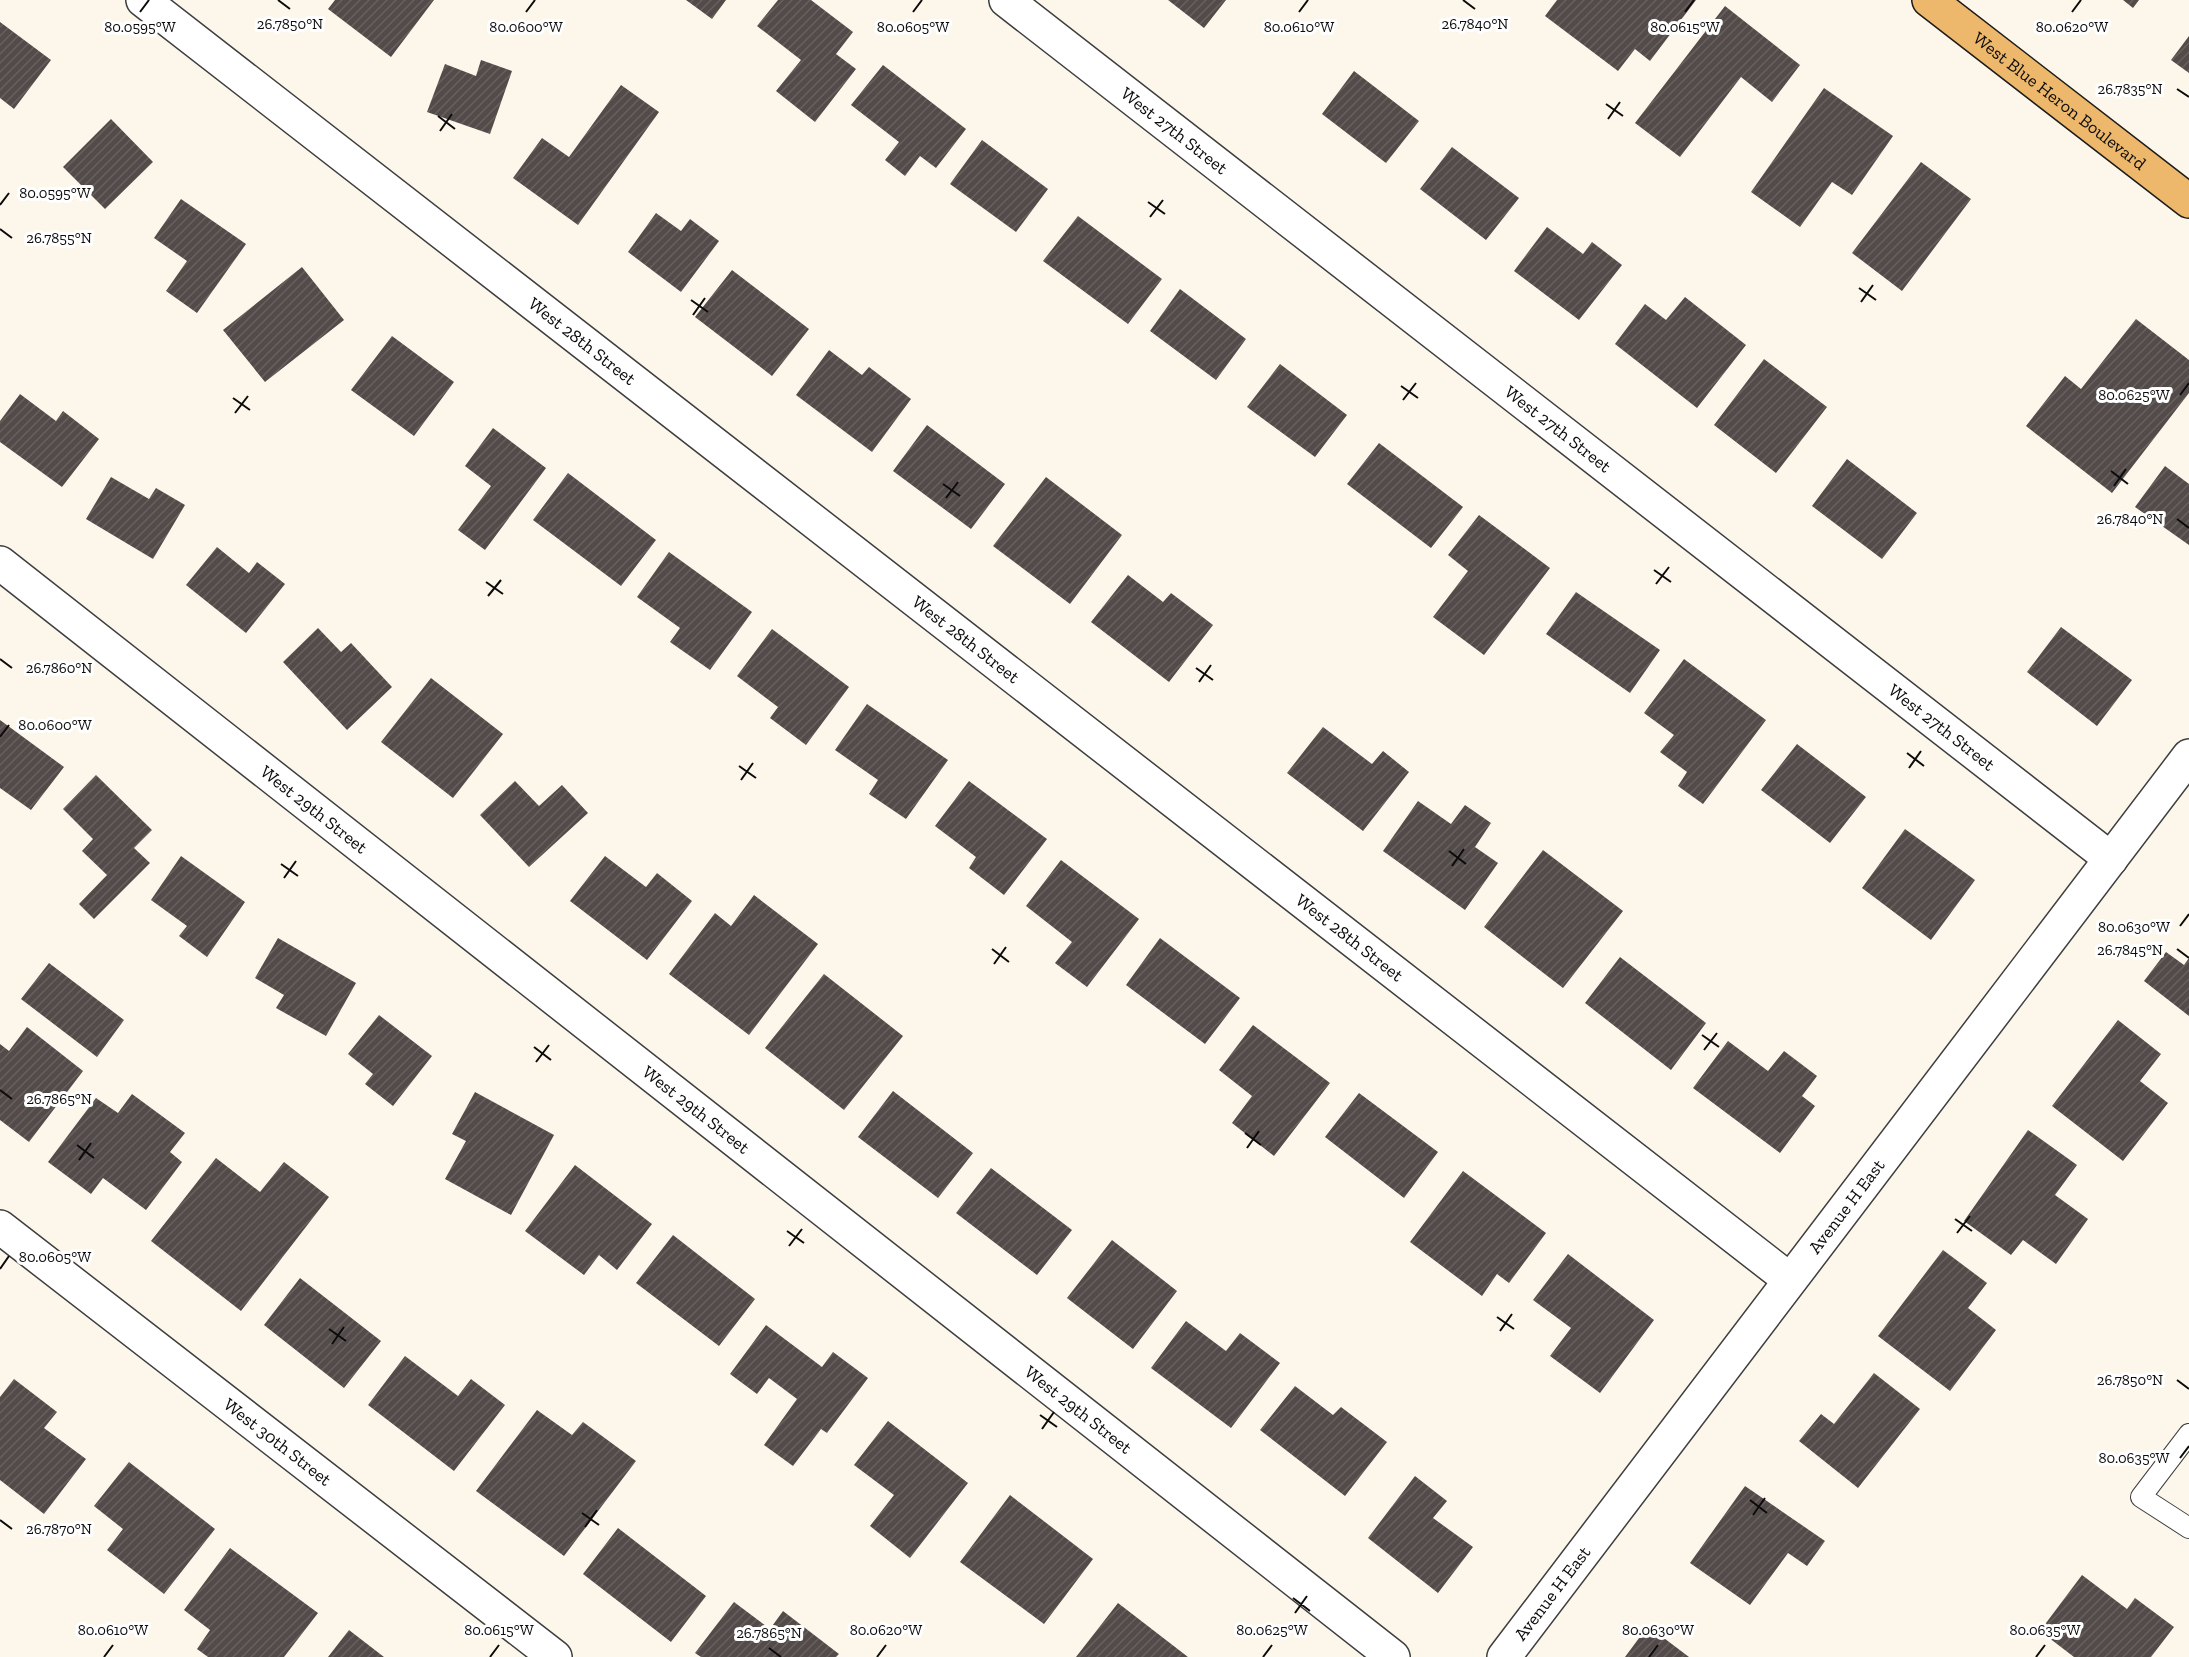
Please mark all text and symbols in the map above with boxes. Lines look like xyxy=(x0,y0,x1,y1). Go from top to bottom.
text: 26.7850°N xyxy=(257,15,323,33)
text: 26.7840°N xyxy=(1442,15,1508,33)
text: 80.0595°W xyxy=(104,18,176,36)
text: 80.0600°W xyxy=(489,18,563,36)
text: 80.0605°W xyxy=(877,18,949,36)
text: 80.0610°W xyxy=(1264,18,1334,36)
text: 80.0615°W xyxy=(1650,18,1720,36)
text: 80.0620°W xyxy=(2036,18,2108,36)
street label: West Blue Heron Boulevard xyxy=(1969,27,2151,175)
text: 26.7835°N xyxy=(2097,80,2163,98)
street label: West 27th Street xyxy=(1116,82,1232,179)
text: 80.0595°W xyxy=(19,184,91,202)
text: 26.7855°N xyxy=(26,229,92,247)
street label: West 28th Street xyxy=(524,293,640,390)
street label: West 27th Street xyxy=(1500,381,1616,477)
text: 80.0625°W xyxy=(2098,386,2170,404)
text: 26.7840°N xyxy=(2097,510,2163,528)
street label: West 28th Street xyxy=(908,591,1024,688)
text: 26.7860°N xyxy=(26,659,92,677)
street label: West 27th Street xyxy=(1884,679,2000,776)
text: 80.0600°W xyxy=(18,716,92,734)
street label: West 29th Street xyxy=(256,761,372,858)
street label: West 28th Street xyxy=(1291,889,1408,986)
text: 80.0630°W xyxy=(2098,918,2170,936)
text: 26.7845°N xyxy=(2097,941,2163,959)
street label: West 29th Street xyxy=(638,1061,754,1159)
text: 26.7865°N xyxy=(26,1090,92,1108)
street label: Avenue H East xyxy=(1804,1155,1890,1258)
text: 80.0605°W xyxy=(19,1248,91,1266)
street label: West 29th Street xyxy=(1020,1361,1136,1459)
text: 26.7850°N xyxy=(2097,1371,2163,1389)
street label: West 30th Street xyxy=(219,1393,336,1491)
text: 80.0635°W xyxy=(2098,1449,2170,1467)
text: 26.7870°N xyxy=(26,1520,92,1538)
street label: Avenue H East xyxy=(1510,1542,1595,1645)
text: 80.0610°W xyxy=(78,1621,148,1639)
text: 80.0615°W xyxy=(464,1621,534,1639)
text: 80.0620°W xyxy=(850,1621,922,1639)
text: 80.0625°W xyxy=(1236,1621,1308,1639)
text: 80.0630°W xyxy=(1622,1621,1694,1639)
text: 80.0635°W xyxy=(2009,1621,2081,1639)
text: 26.7865°N xyxy=(736,1624,802,1642)

